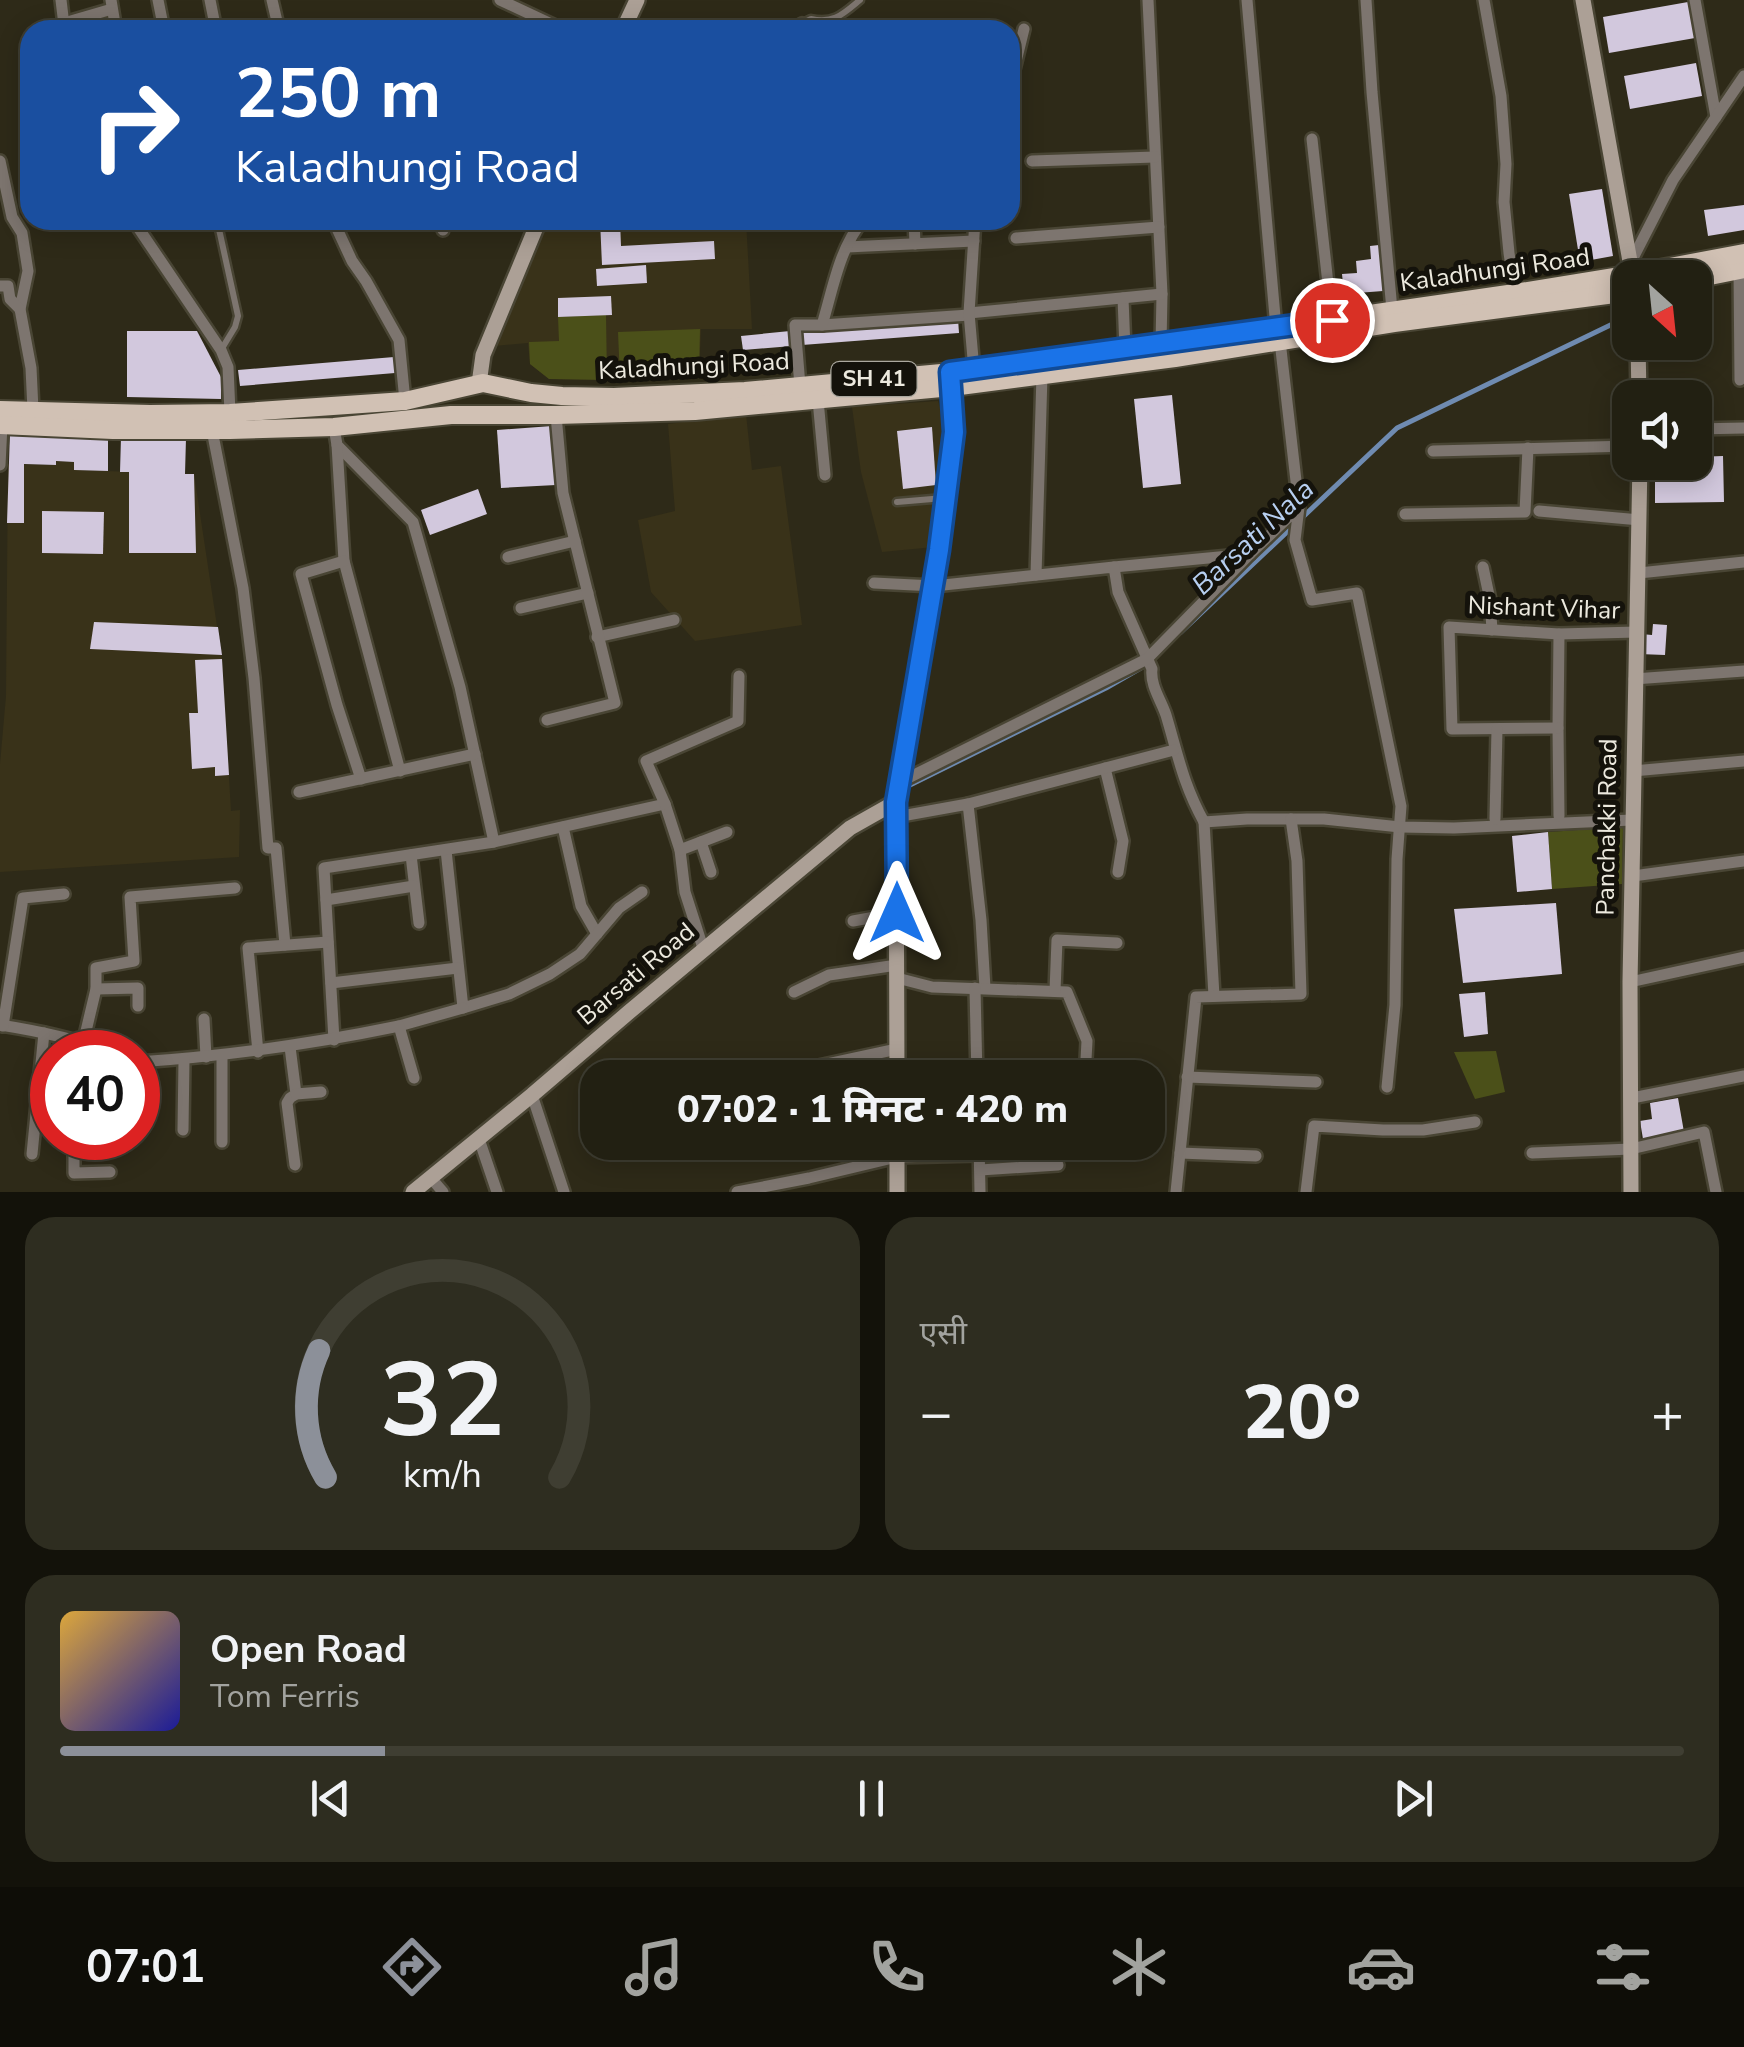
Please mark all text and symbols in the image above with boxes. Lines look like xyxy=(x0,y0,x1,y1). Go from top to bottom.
text: 250 m xyxy=(235,46,441,142)
icon: right xyxy=(70,60,200,190)
text: Kaladhungi Road xyxy=(235,137,580,198)
street label: Kaladhungi Road xyxy=(1398,240,1592,300)
north arrow xyxy=(1612,260,1712,360)
map controls xyxy=(1612,260,1712,480)
pin xyxy=(1290,278,1375,363)
icon: arrive xyxy=(1305,293,1360,348)
street label: Kaladhungi Road xyxy=(597,344,791,388)
road number: SH 41 xyxy=(832,362,916,396)
button: sound xyxy=(1612,380,1712,480)
water label: Barsati Nala xyxy=(1184,471,1322,603)
street label: Nishant Vihar xyxy=(1467,588,1621,628)
street label: Panchakki Road xyxy=(1588,738,1626,916)
position arrow xyxy=(845,861,949,965)
street label: Barsati Road xyxy=(570,915,702,1033)
speed limit sign: 40 xyxy=(30,1030,160,1160)
text: 07:02 · 1 मिनट · 420 m xyxy=(677,1084,1068,1135)
text: एसी xyxy=(920,1312,967,1355)
text: 32 xyxy=(380,1330,505,1472)
text: 20° xyxy=(1242,1362,1361,1464)
text: − xyxy=(920,1376,953,1451)
text: + xyxy=(1651,1376,1684,1451)
text: km/h xyxy=(403,1451,482,1500)
text: Open Road xyxy=(210,1624,407,1675)
text: Tom Ferris xyxy=(210,1675,360,1718)
icon: previous xyxy=(303,1771,358,1826)
icon: pause xyxy=(844,1771,899,1826)
icon: next xyxy=(1386,1771,1441,1826)
icon: directions xyxy=(377,1932,447,2002)
icon: music xyxy=(619,1932,689,2002)
icon: phone xyxy=(862,1932,932,2002)
icon: climate xyxy=(1104,1932,1174,2002)
icon: car xyxy=(1346,1932,1416,2002)
icon: filters xyxy=(1588,1932,1658,2002)
text: 07:01 xyxy=(86,1937,205,1998)

